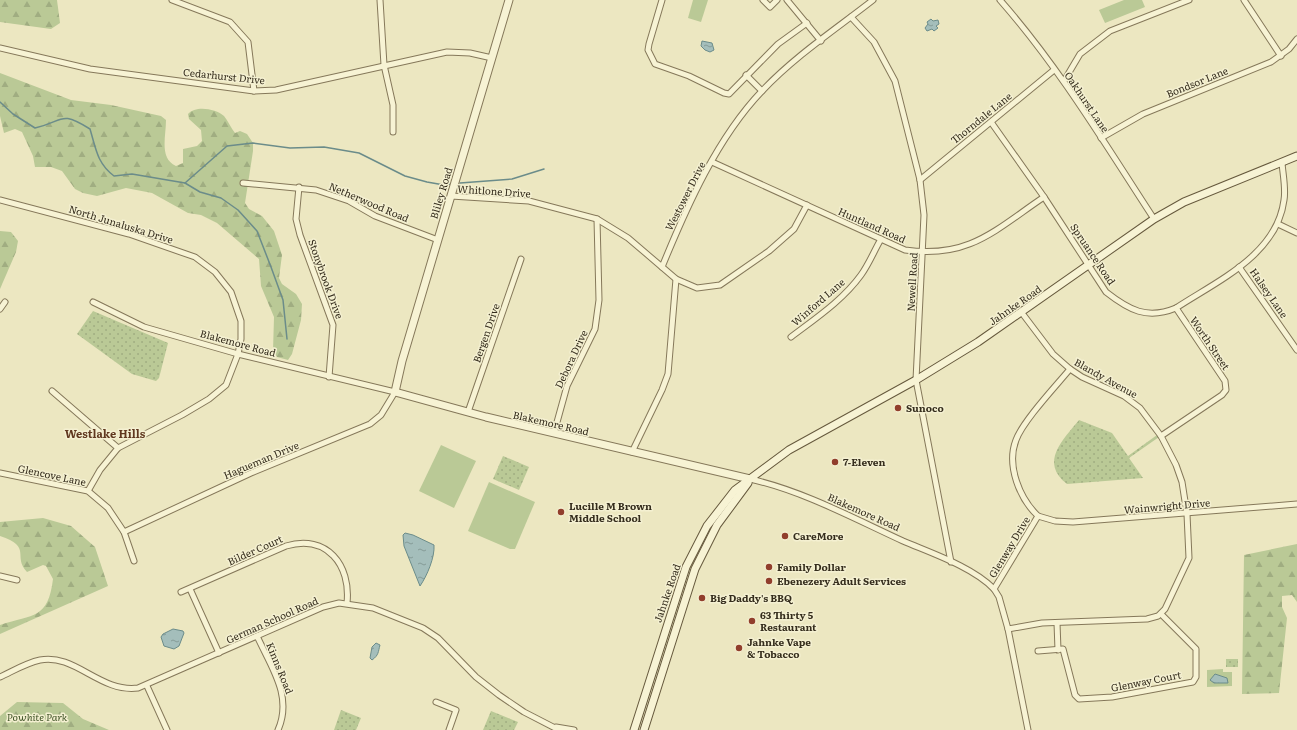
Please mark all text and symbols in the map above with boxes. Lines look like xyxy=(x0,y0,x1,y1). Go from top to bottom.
street label: Bondsor Lane xyxy=(1164,62,1230,101)
street label: Cedarhurst Drive xyxy=(182,64,266,87)
street label: Oakhurst Lane xyxy=(1062,68,1113,135)
street label: Thorndale Lane xyxy=(947,88,1014,147)
street label: Westower Drive xyxy=(661,159,708,233)
street label: Bliley Road xyxy=(426,165,456,221)
street label: Netherwood Road xyxy=(327,178,412,225)
street label: Whitlone Drive xyxy=(457,180,531,201)
street label: North Junaluska Drive xyxy=(67,200,175,247)
street label: Huntland Road xyxy=(836,203,908,246)
street label: Spruance Road xyxy=(1067,220,1120,288)
street label: Stonybrook Drive xyxy=(305,237,348,321)
street label: Newell Road xyxy=(902,252,921,312)
street label: Halsey Lane xyxy=(1247,265,1292,321)
street label: Winford Lane xyxy=(788,274,848,329)
street label: Jahnke Road xyxy=(985,281,1044,328)
street label: Bergen Drive xyxy=(468,301,503,364)
street label: Worth Street xyxy=(1187,313,1234,373)
street label: Blakemore Road xyxy=(199,325,278,360)
street label: Debora Drive xyxy=(550,327,591,390)
street label: Blandy Avenue xyxy=(1072,354,1141,401)
place label: Sunoco xyxy=(906,400,944,415)
marker: Sunoco xyxy=(893,403,903,413)
street label: Blakemore Road xyxy=(511,406,591,439)
district label: Westlake Hills xyxy=(65,425,146,441)
street label: Hagueman Drive xyxy=(221,437,301,482)
place label: 7-Eleven xyxy=(843,454,885,469)
marker: 7-Eleven xyxy=(830,457,840,467)
street label: Glencove Lane xyxy=(17,460,88,489)
street label: Blakemore Road xyxy=(826,489,903,534)
street label: Wainwright Drive xyxy=(1123,494,1211,517)
place label: Lucille M Brown Middle School xyxy=(569,498,652,525)
marker: Lucille M Brown Middle School xyxy=(556,507,566,517)
street label: Glenway Drive xyxy=(984,513,1033,580)
place label: CareMore xyxy=(793,528,844,543)
street label: Bilder Court xyxy=(225,531,285,568)
marker: CareMore xyxy=(780,531,790,541)
place label: Family Dollar xyxy=(777,559,847,574)
street label: Jahnke Road xyxy=(649,561,684,624)
marker: Family Dollar xyxy=(764,562,774,572)
place label: Ebenezery Adult Services xyxy=(777,573,906,588)
marker: Ebenezery Adult Services xyxy=(764,576,774,586)
place label: Big Daddy's BBQ xyxy=(710,590,794,605)
street label: German School Road xyxy=(223,592,320,647)
marker: Big Daddy's BBQ xyxy=(697,593,707,603)
place label: 63 Thirty 5 Restaurant xyxy=(760,607,817,634)
marker: 63 Thirty 5 Restaurant xyxy=(747,616,757,626)
place label: Jahnke Vape & Tobacco xyxy=(747,634,811,661)
street label: Kinns Road xyxy=(263,640,298,696)
marker: Jahnke Vape & Tobacco xyxy=(734,643,744,653)
street label: Glenway Court xyxy=(1110,666,1182,695)
park label: Powhite Park xyxy=(7,709,68,724)

